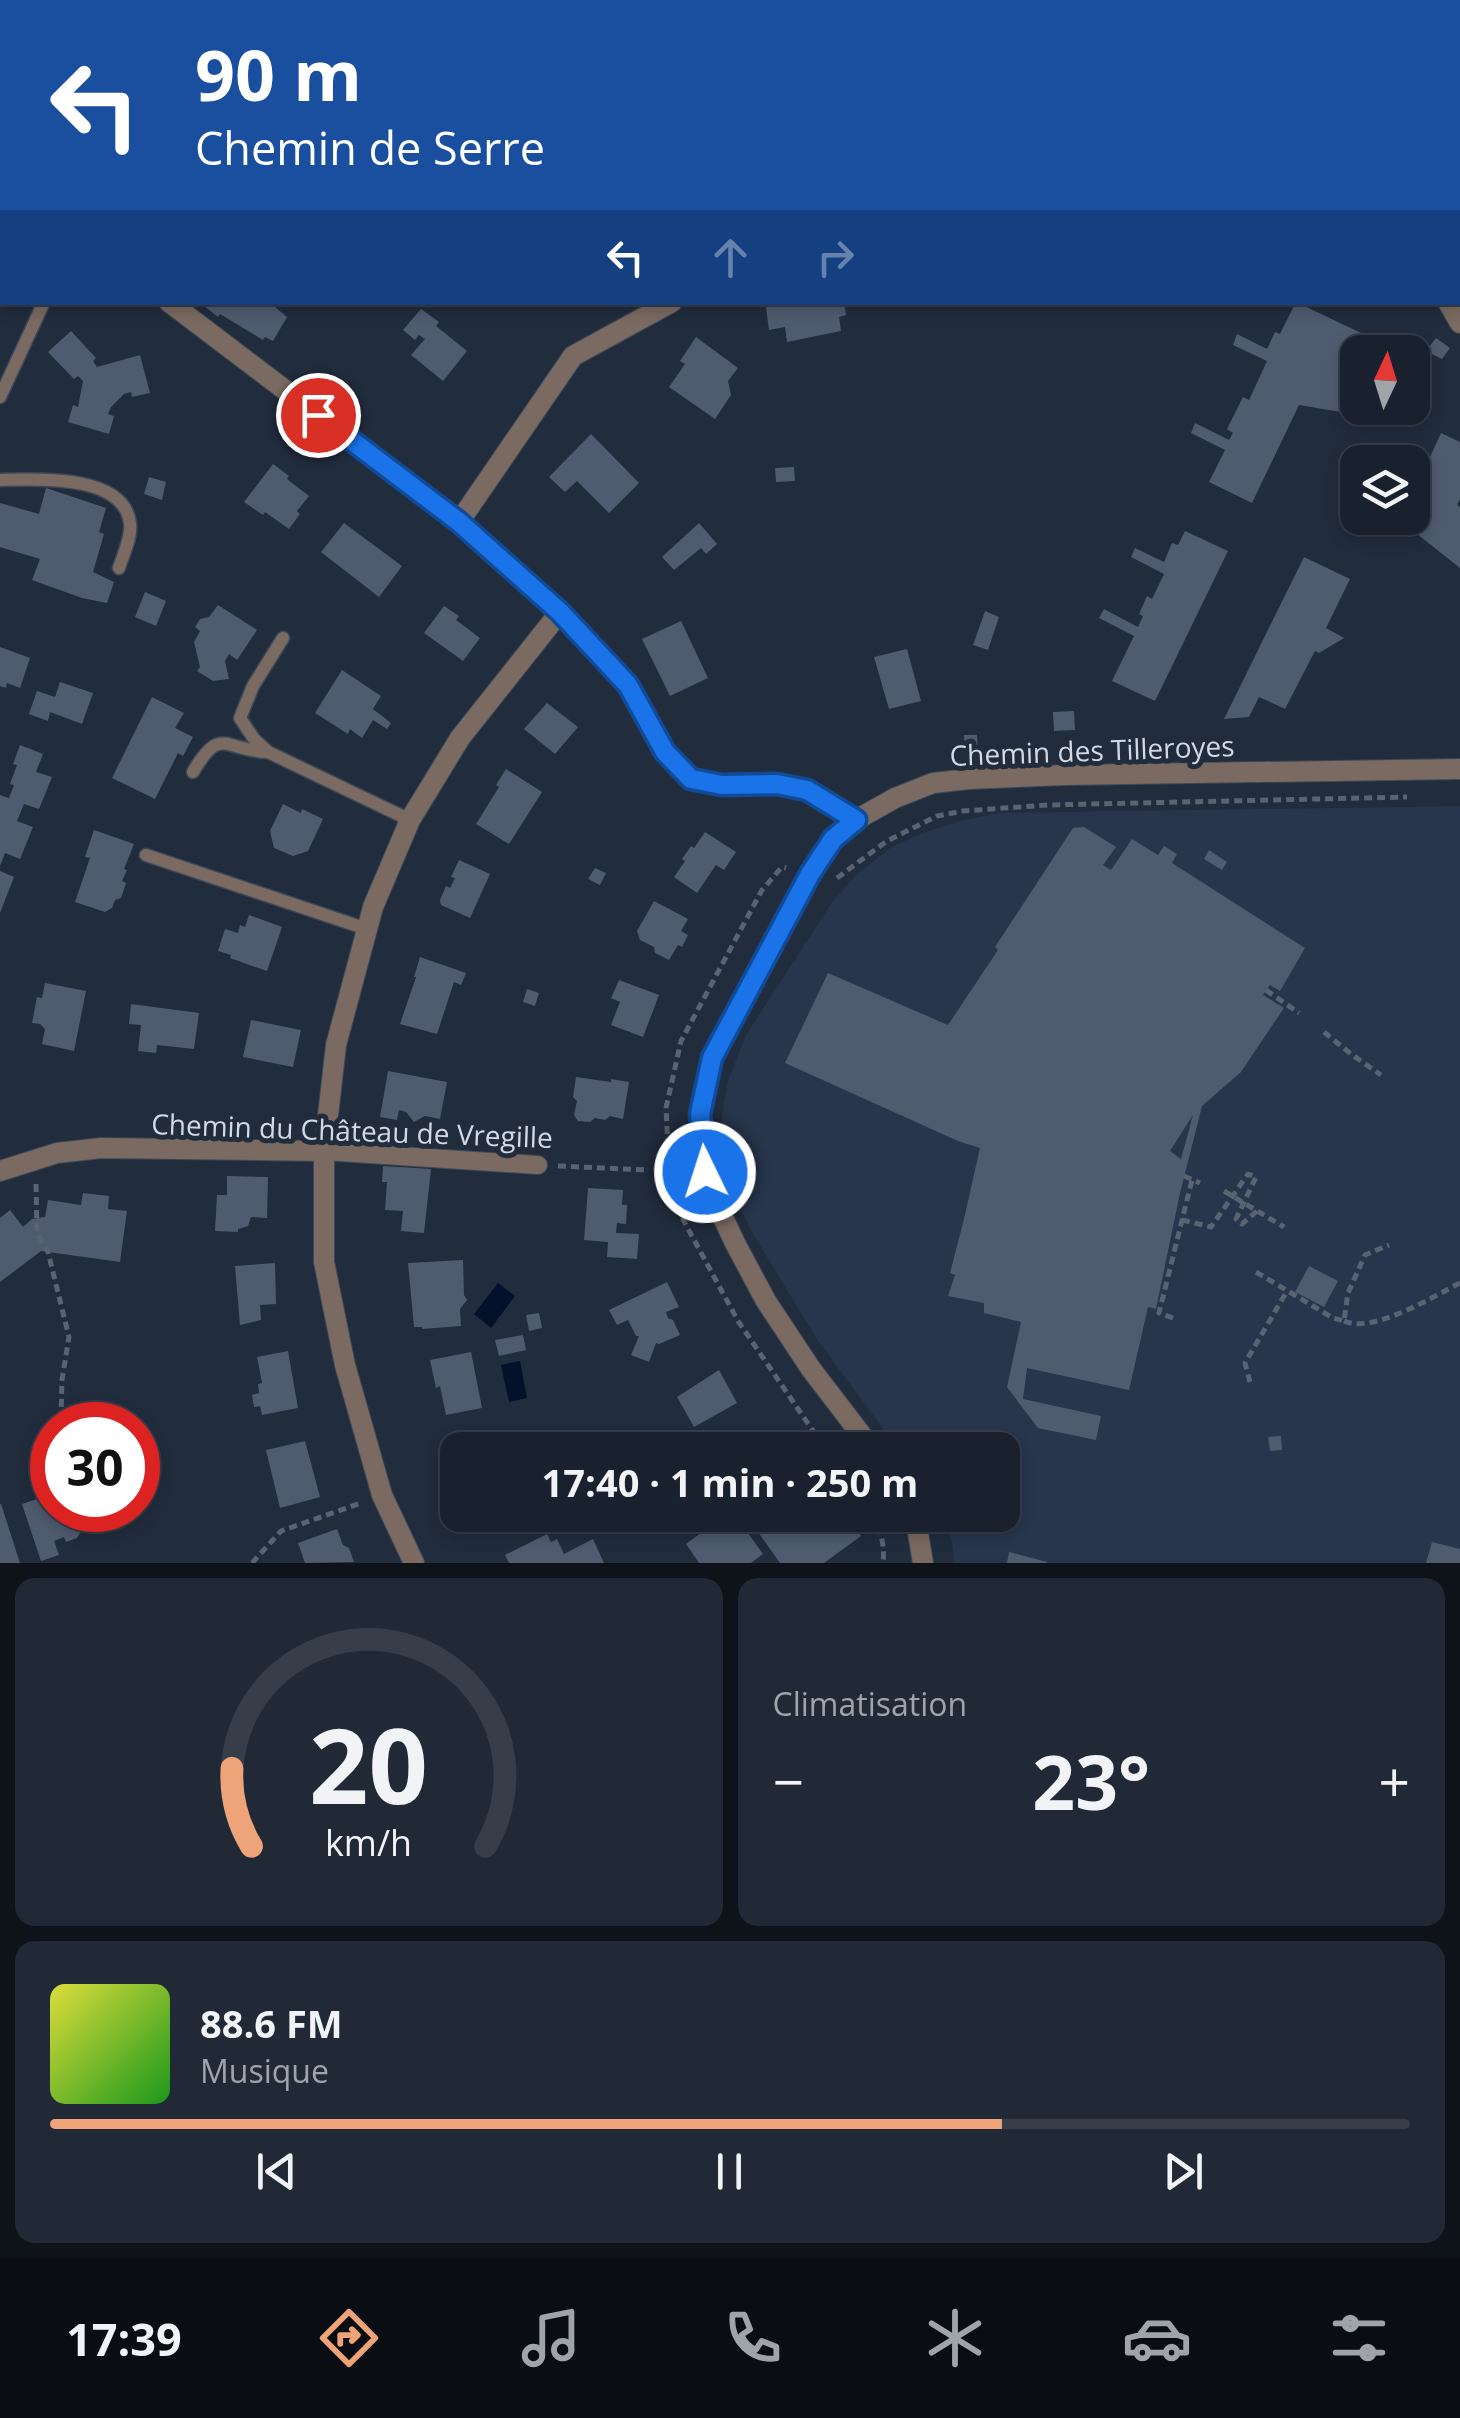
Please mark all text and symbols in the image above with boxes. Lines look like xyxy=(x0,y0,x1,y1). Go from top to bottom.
text: 90 m xyxy=(195,26,362,122)
icon: left xyxy=(30,40,160,170)
text: Chemin de Serre xyxy=(195,117,545,178)
icon: left xyxy=(598,230,653,285)
icon: ahead xyxy=(703,230,758,285)
icon: right xyxy=(808,230,863,285)
north arrow xyxy=(1340,335,1430,425)
map controls xyxy=(1340,335,1430,535)
pin xyxy=(276,373,361,458)
icon: arrive xyxy=(291,388,346,443)
button: layers xyxy=(1340,445,1430,535)
street label: Chemin des Tilleroyes xyxy=(949,726,1235,774)
street label: Chemin du Château de Vregille xyxy=(151,1104,553,1156)
position arrow xyxy=(653,1120,757,1224)
speed limit sign: 30 xyxy=(30,1402,160,1532)
text: 17:40 · 1 min · 250 m xyxy=(542,1456,918,1508)
text: Climatisation xyxy=(773,1682,967,1725)
text: 20 xyxy=(309,1693,428,1834)
text: 23° xyxy=(1032,1730,1150,1832)
text: − xyxy=(773,1743,804,1818)
text: + xyxy=(1379,1743,1410,1818)
text: km/h xyxy=(325,1818,412,1866)
text: 88.6 FM xyxy=(200,1997,343,2049)
text: Musique xyxy=(200,2049,329,2092)
icon: previous xyxy=(249,2144,304,2199)
icon: pause xyxy=(702,2144,757,2199)
icon: next xyxy=(1156,2144,1211,2199)
icon: directions xyxy=(314,2303,384,2373)
icon: music xyxy=(516,2303,586,2373)
icon: phone xyxy=(718,2303,788,2373)
icon: climate xyxy=(920,2303,990,2373)
icon: car xyxy=(1122,2303,1192,2373)
icon: filters xyxy=(1324,2303,1394,2373)
text: 17:39 xyxy=(66,2308,182,2369)

